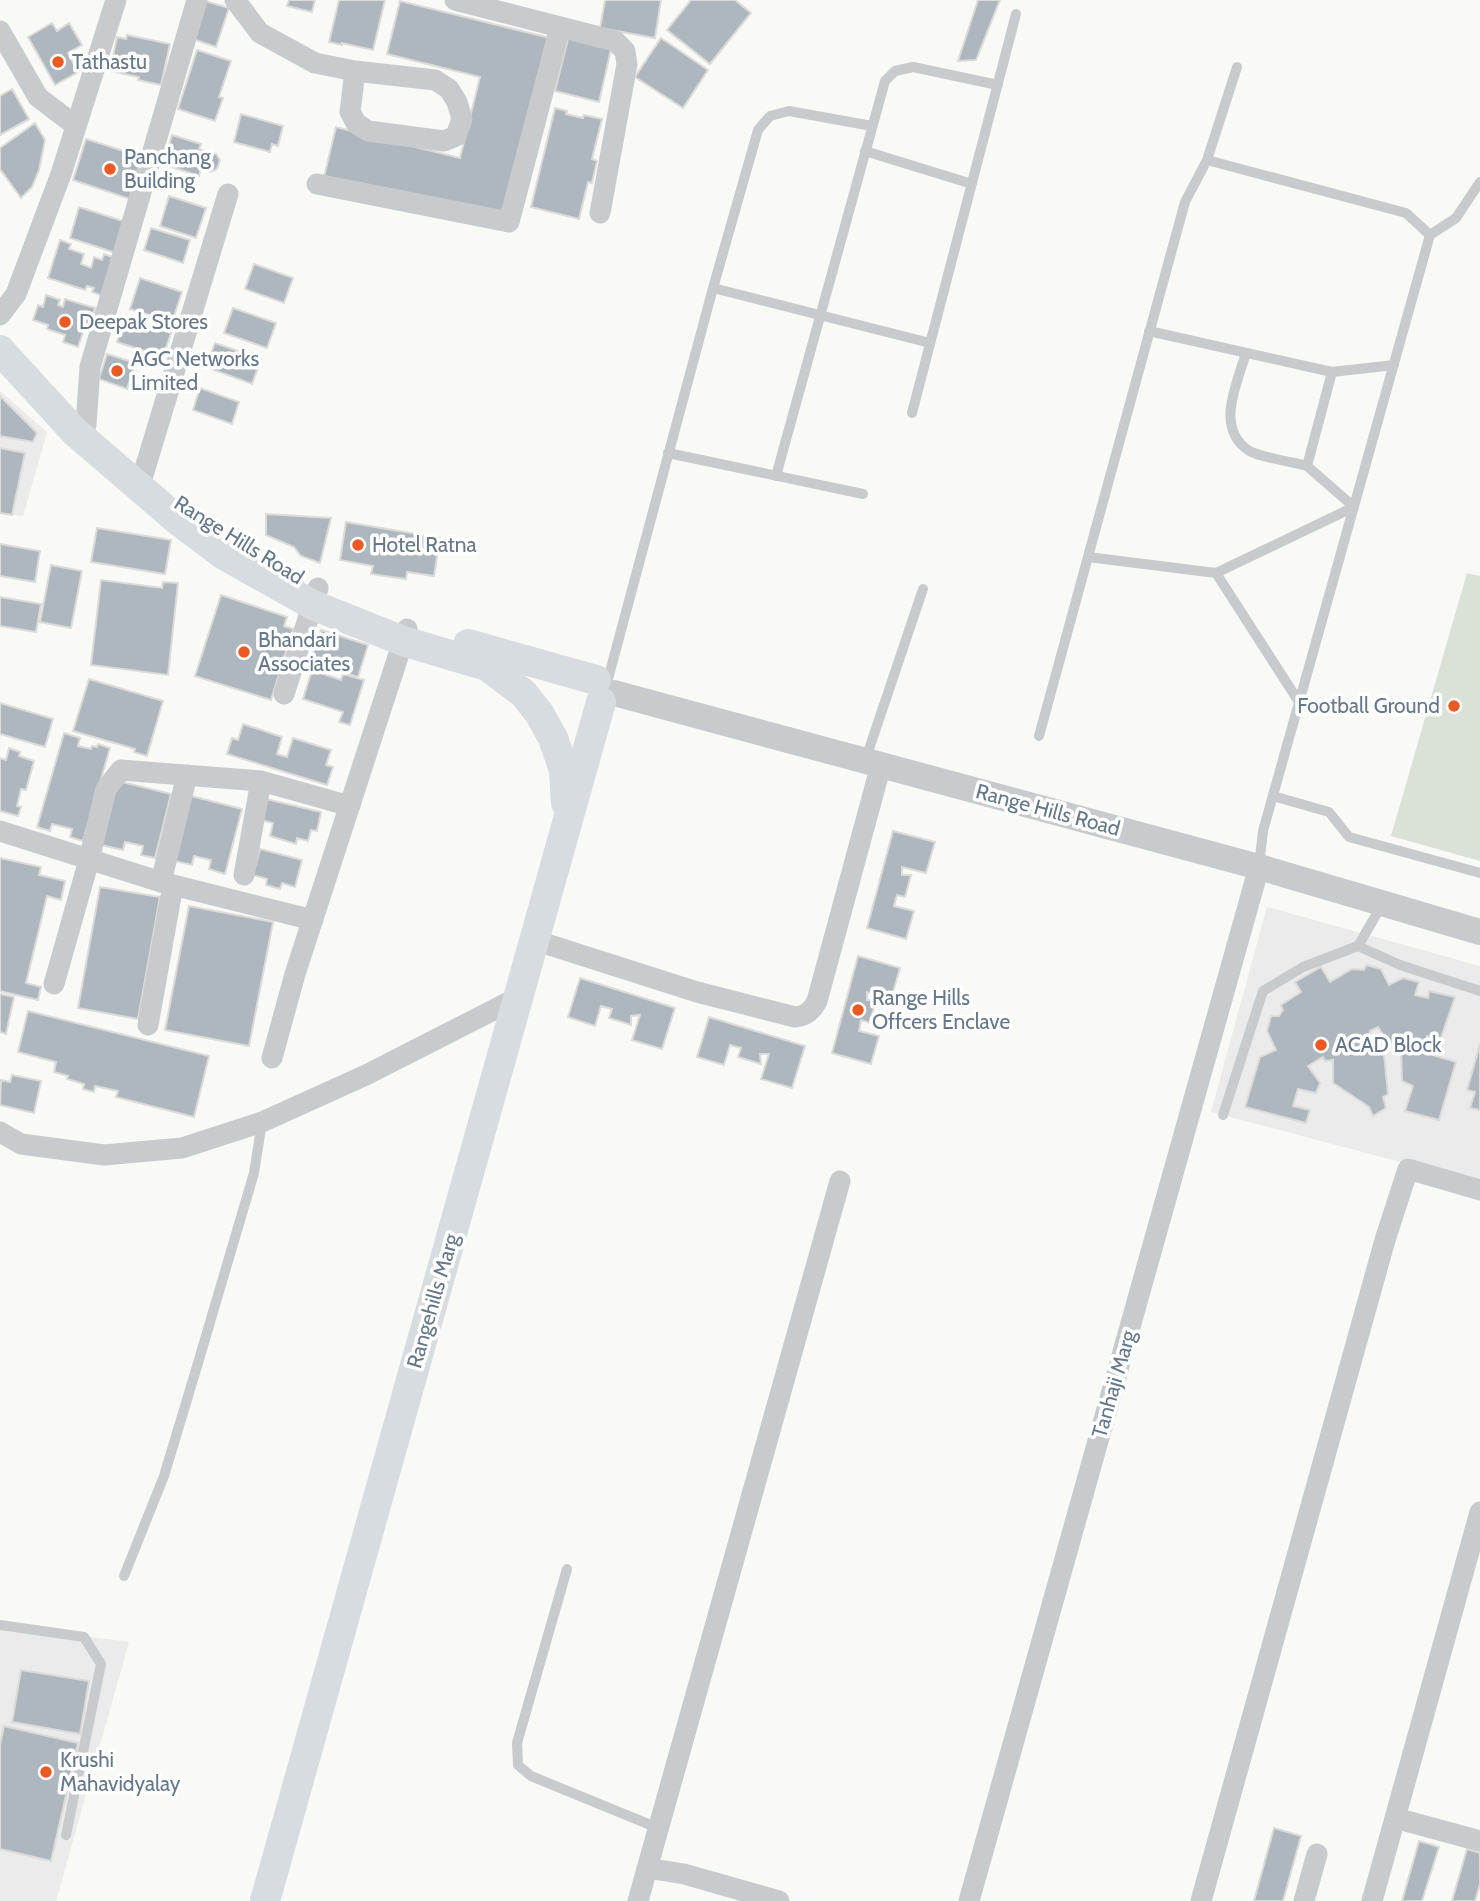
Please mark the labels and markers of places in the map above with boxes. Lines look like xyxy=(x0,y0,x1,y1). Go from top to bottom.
place label: Tathastu xyxy=(72,49,147,74)
marker: Tathastu xyxy=(50,54,66,70)
place label: Panchang Building xyxy=(124,144,211,193)
marker: Panchang Building xyxy=(102,161,118,177)
place label: Deepak Stores xyxy=(79,309,208,334)
marker: Deepak Stores xyxy=(57,314,73,330)
place label: AGC Networks Limited xyxy=(131,346,260,395)
marker: AGC Networks Limited xyxy=(109,363,125,379)
place label: Hotel Ratna xyxy=(372,532,477,557)
marker: Hotel Ratna xyxy=(350,537,366,553)
place label: Bhandari Associates xyxy=(258,627,350,676)
marker: Bhandari Associates xyxy=(236,644,252,660)
place label: Football Ground xyxy=(1297,693,1440,718)
marker: Football Ground xyxy=(1446,698,1462,714)
place label: Range Hills Offcers Enclave xyxy=(872,985,1010,1034)
marker: Range Hills Offcers Enclave xyxy=(850,1002,866,1018)
place label: ACAD Block xyxy=(1335,1032,1442,1057)
marker: ACAD Block xyxy=(1313,1037,1329,1053)
place label: Krushi Mahavidyalay xyxy=(60,1747,181,1796)
marker: Krushi Mahavidyalay xyxy=(38,1764,54,1780)

